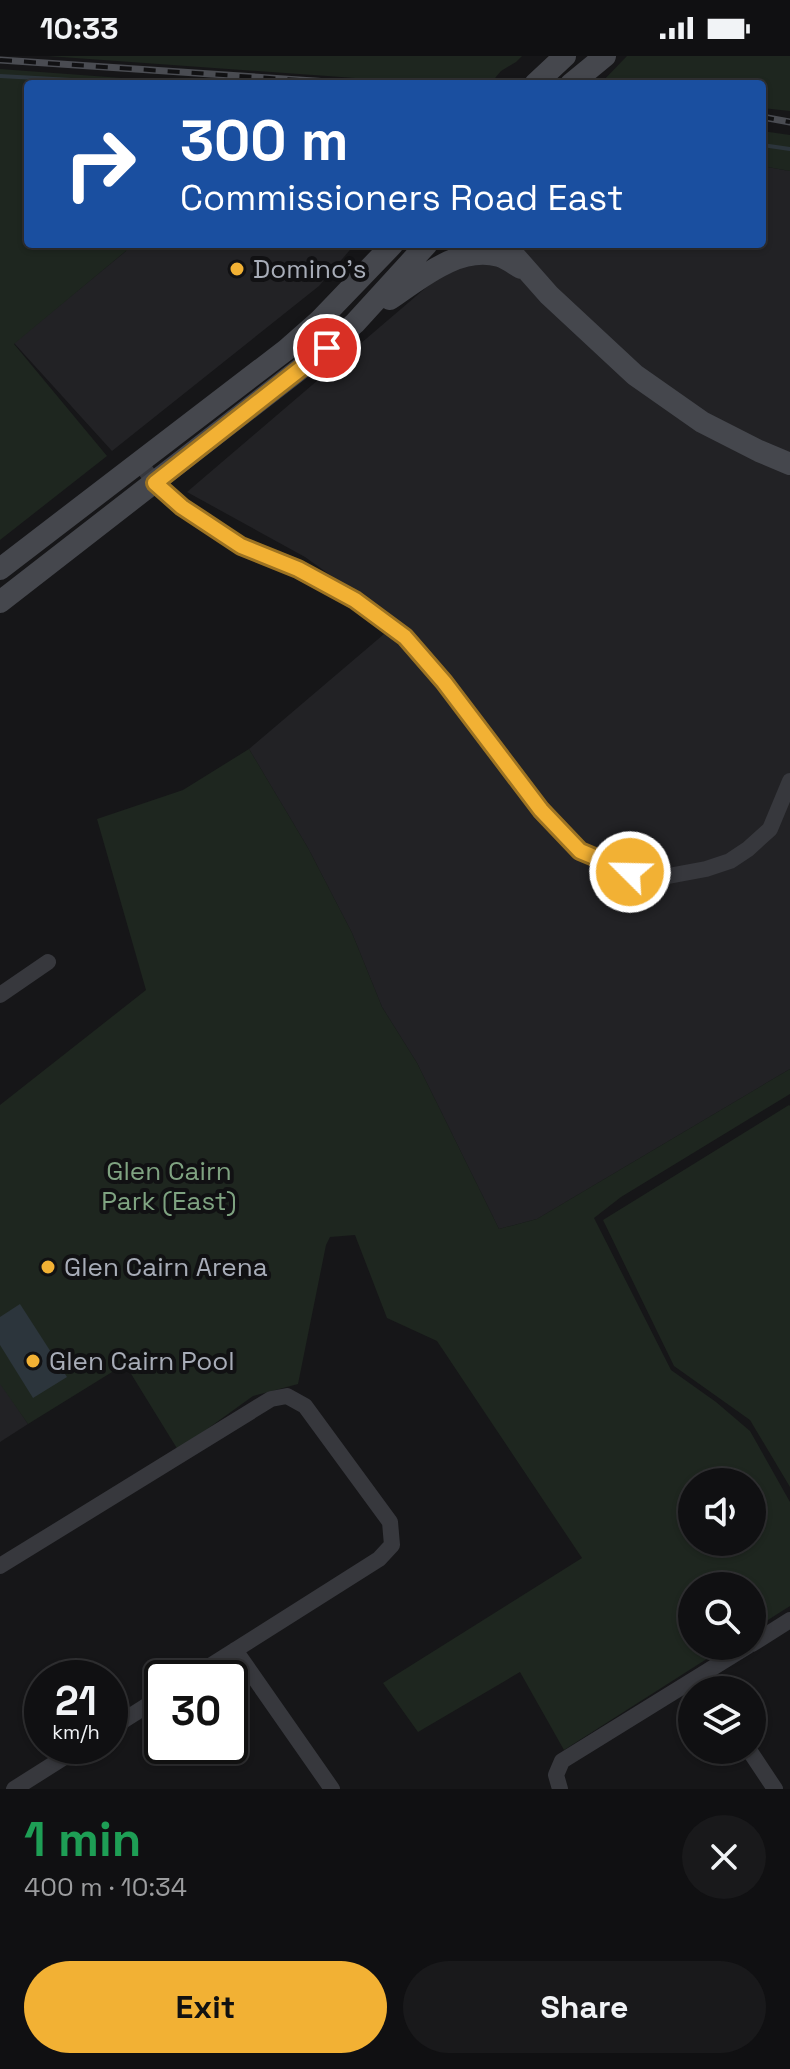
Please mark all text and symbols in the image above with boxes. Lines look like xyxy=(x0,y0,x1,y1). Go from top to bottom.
text: 10:33 xyxy=(40,9,118,48)
text: 300 m xyxy=(180,105,349,176)
icon: right xyxy=(48,112,152,216)
text: Commissioners Road East xyxy=(180,175,624,221)
place label: Domino's xyxy=(253,252,366,286)
marker: Domino's xyxy=(228,260,246,278)
pin xyxy=(293,314,361,382)
icon: arrive xyxy=(305,326,349,370)
position arrow xyxy=(588,830,672,914)
park label: Glen Cairn Park (East) xyxy=(101,1154,237,1218)
place label: Glen Cairn Arena xyxy=(64,1250,268,1284)
marker: Glen Cairn Arena xyxy=(39,1258,57,1276)
place label: Glen Cairn Pool xyxy=(49,1344,235,1378)
marker: Glen Cairn Pool xyxy=(24,1352,42,1370)
map controls xyxy=(678,1468,766,1764)
button: sound xyxy=(678,1468,766,1556)
button: search xyxy=(678,1572,766,1660)
speed limit sign: 30 xyxy=(144,1660,248,1764)
text: 21 xyxy=(55,1676,97,1727)
button: layers xyxy=(678,1676,766,1764)
text: km/h xyxy=(52,1719,100,1745)
text: 1 min xyxy=(24,1809,141,1870)
button: close xyxy=(682,1815,766,1899)
text: 400 m · 10:34 xyxy=(24,1870,187,1904)
button: Exit xyxy=(24,1961,387,2053)
button: Share xyxy=(403,1961,766,2053)

